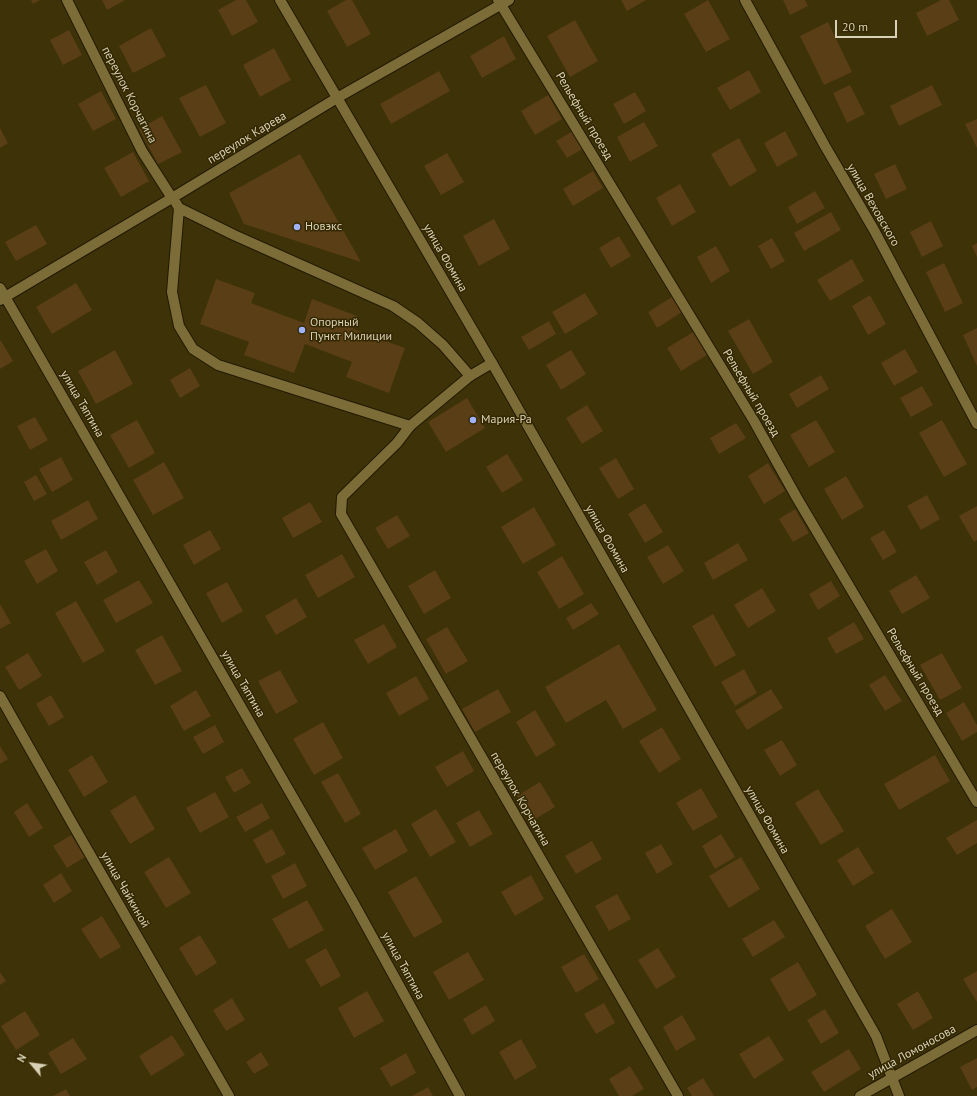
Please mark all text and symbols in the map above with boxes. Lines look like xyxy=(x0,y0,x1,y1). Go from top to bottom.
scale bar xyxy=(837,12,899,38)
text: 20 m xyxy=(842,19,868,34)
street label: переулок Корчагина xyxy=(98,44,160,146)
street label: Рельефный проезд xyxy=(552,70,616,162)
street label: переулок Карева xyxy=(205,109,289,167)
street label: улица Веховского xyxy=(844,161,902,249)
place label: Новэкс xyxy=(305,220,342,234)
street label: улица Фомина xyxy=(420,221,470,295)
marker: Новэкс xyxy=(292,222,302,232)
place label: Опорный Пункт Милиции xyxy=(310,316,392,344)
marker: Опорный Пункт Милиции xyxy=(297,325,307,335)
street label: Рельефный проезд xyxy=(719,347,783,439)
street label: улица Тяптина xyxy=(57,368,107,440)
place label: Мария-Ра xyxy=(481,413,532,427)
marker: Мария-Ра xyxy=(468,415,478,425)
street label: улица Фомина xyxy=(582,502,632,576)
street label: Рельефный проезд xyxy=(883,626,947,718)
street label: улица Тяптина xyxy=(218,648,268,720)
street label: переулок Корчагина xyxy=(487,749,553,849)
street label: улица Фомина xyxy=(742,783,792,857)
street label: улица Чайкиной xyxy=(97,849,153,931)
street label: улица Тяптина xyxy=(379,930,427,1002)
street label: улица Ломоносова xyxy=(866,1022,958,1082)
north arrow xyxy=(12,1044,52,1084)
text: N xyxy=(14,1052,29,1065)

